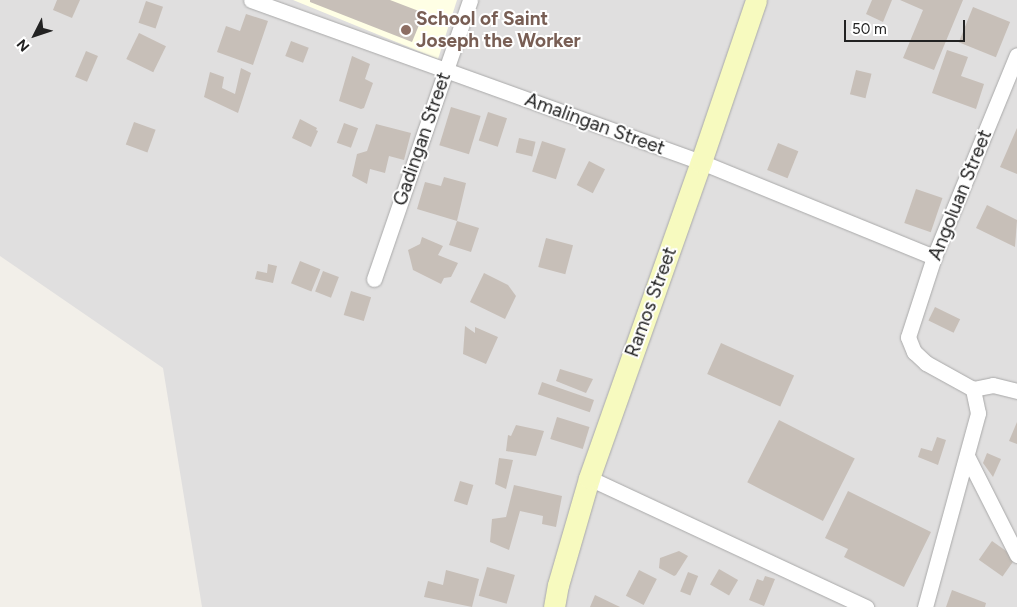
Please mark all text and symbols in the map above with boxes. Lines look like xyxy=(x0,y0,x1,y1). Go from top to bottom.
place label: School of Saint Joseph the Worker xyxy=(416,8,581,52)
north arrow xyxy=(10,10,60,60)
scale bar xyxy=(847,10,968,42)
text: 50 m xyxy=(852,20,887,38)
marker: School of Saint Joseph the Worker xyxy=(400,24,412,36)
text: N xyxy=(13,36,33,55)
street label: Gadingan Street xyxy=(388,69,456,209)
street label: Amalingan Street xyxy=(522,88,668,160)
street label: Angoluan Street xyxy=(923,126,997,264)
street label: Ramos Street xyxy=(621,244,681,360)

